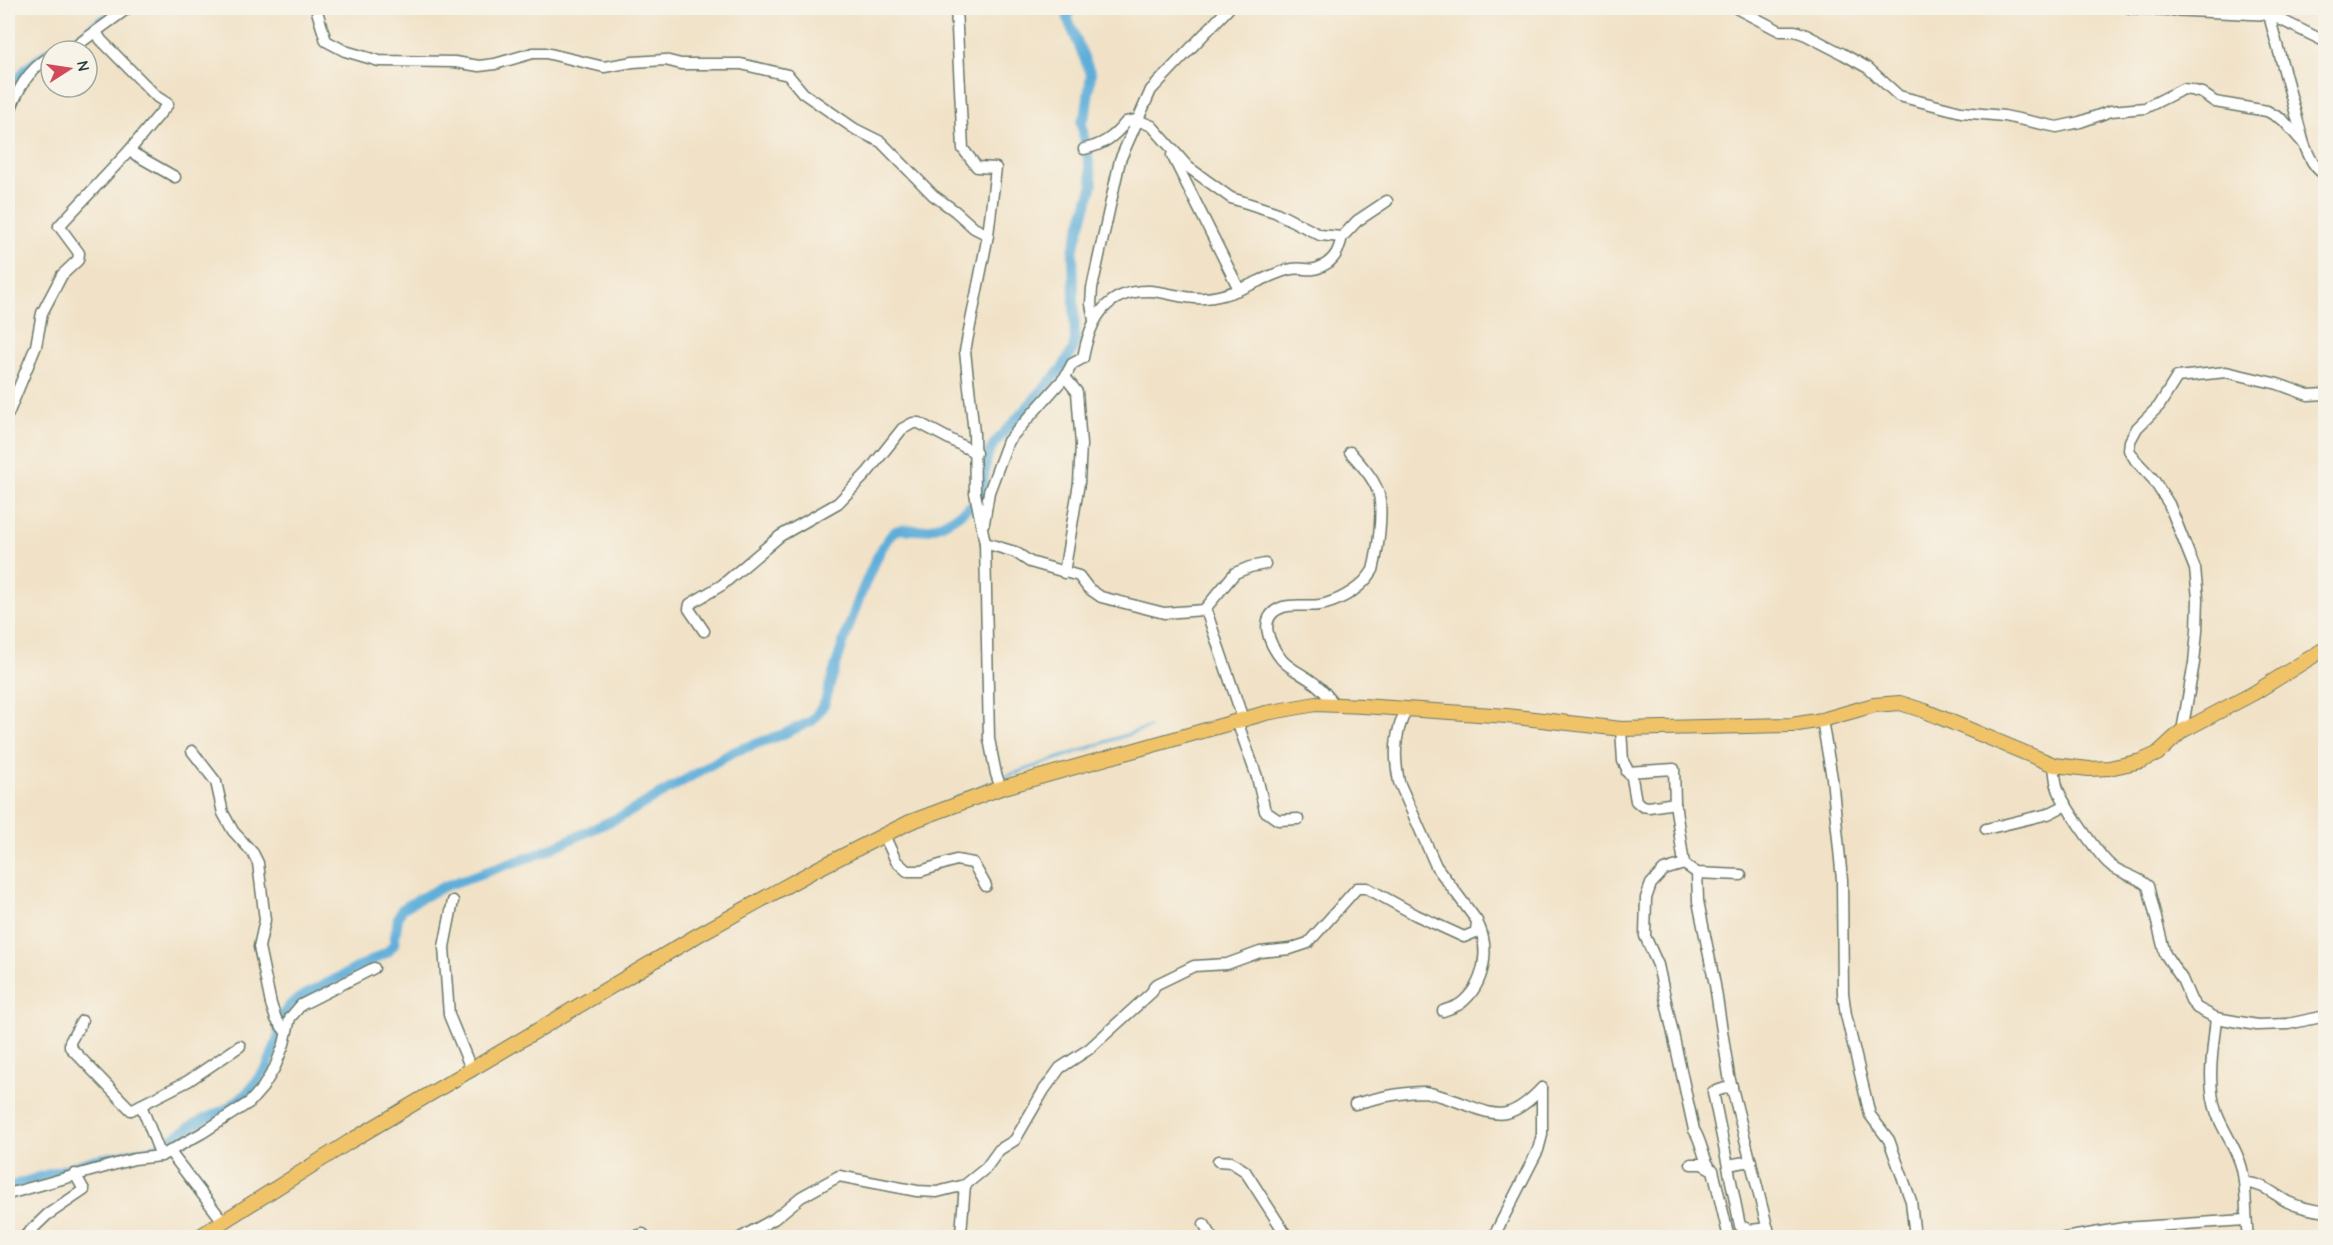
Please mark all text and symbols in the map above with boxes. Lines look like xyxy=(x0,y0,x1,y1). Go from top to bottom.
north arrow xyxy=(39,39,99,99)
text: N xyxy=(73,59,93,73)

